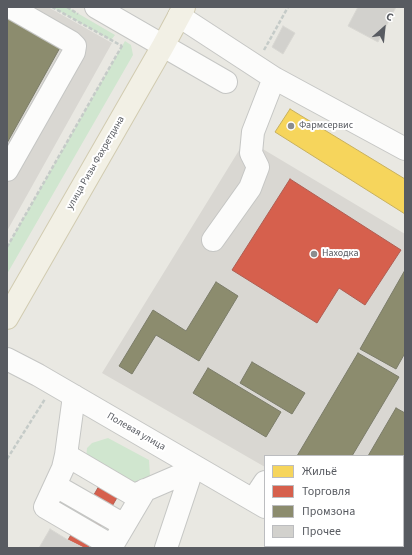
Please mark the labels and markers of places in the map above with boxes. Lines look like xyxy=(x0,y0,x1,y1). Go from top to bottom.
place label: Фармсервис xyxy=(299,120,353,132)
marker: Фармсервис xyxy=(286,121,296,131)
place label: Находка xyxy=(322,248,358,260)
marker: Находка xyxy=(309,249,319,259)

